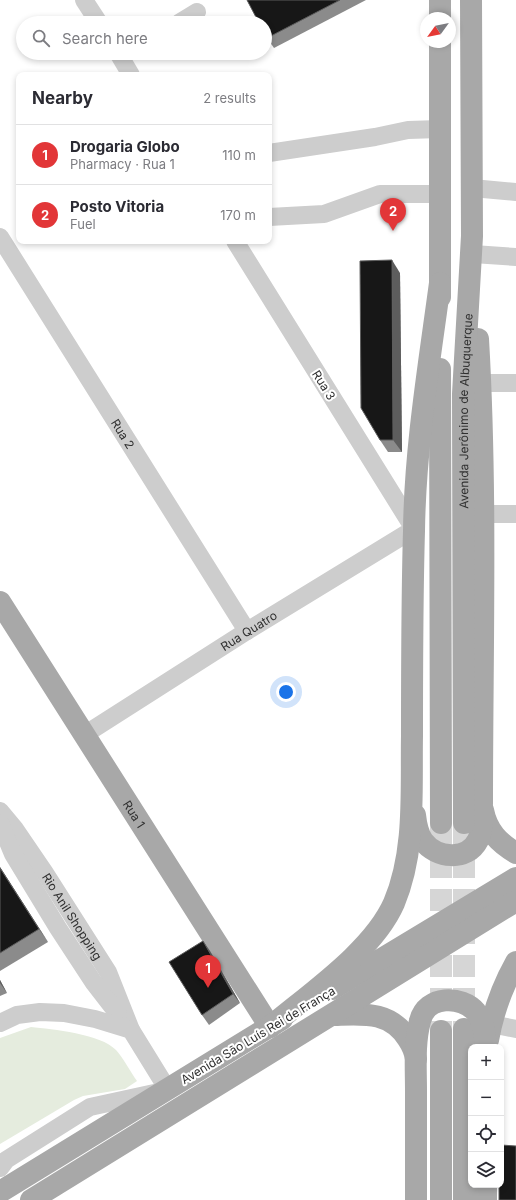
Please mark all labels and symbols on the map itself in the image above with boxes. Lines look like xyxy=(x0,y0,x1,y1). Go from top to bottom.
north arrow xyxy=(420,12,456,48)
pin: 2 xyxy=(380,198,406,231)
street label: Avenida Jerônimo de Albuquerque xyxy=(455,313,475,509)
street label: Rua 3 xyxy=(309,367,339,403)
street label: Rua 2 xyxy=(108,416,138,451)
street label: Rua Quatro xyxy=(218,607,279,654)
your location xyxy=(276,682,296,702)
street label: Rua 1 xyxy=(120,797,149,830)
street label: Rio Anil Shopping xyxy=(39,870,106,962)
pin: 1 xyxy=(195,955,221,988)
street label: Avenida São Luís Rei de França xyxy=(178,983,338,1087)

